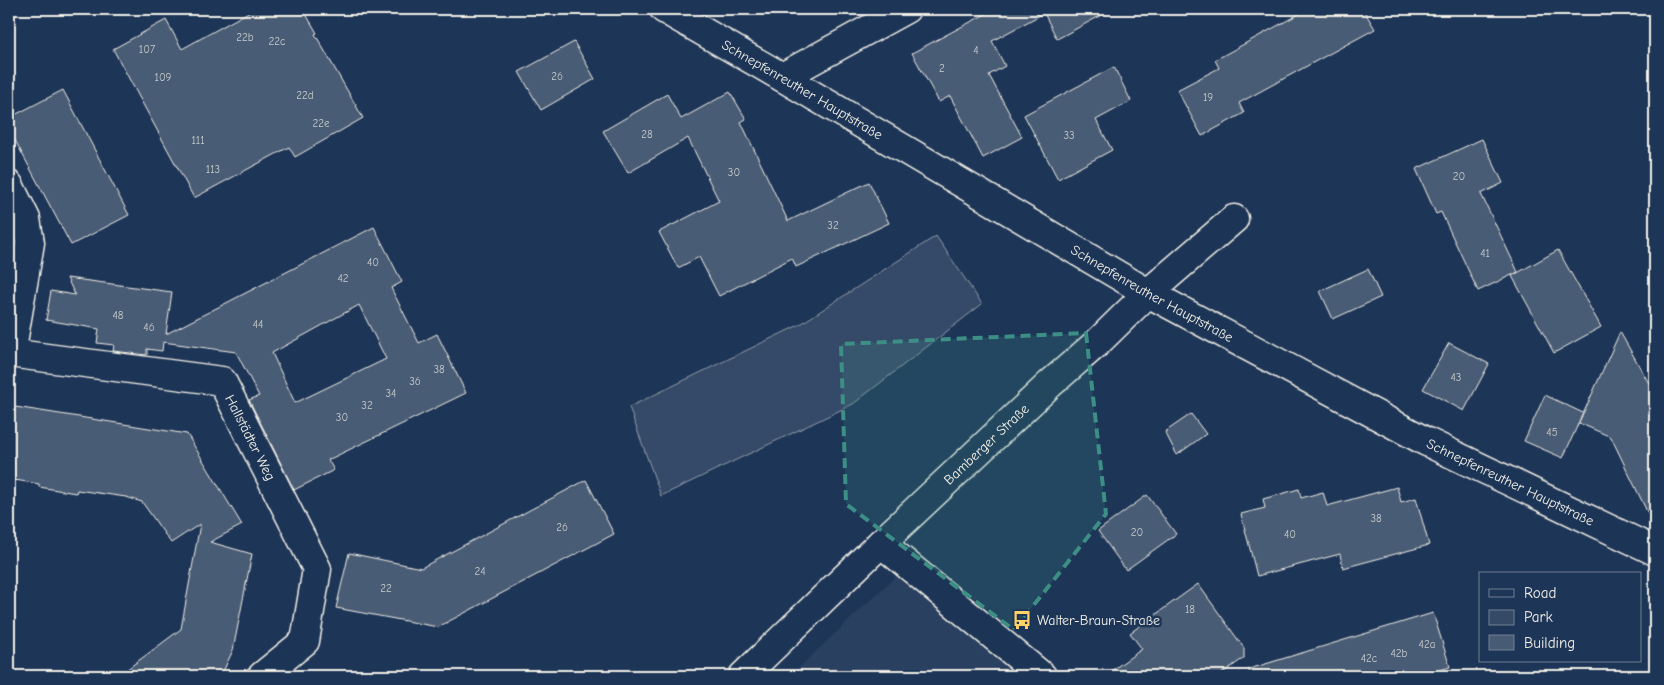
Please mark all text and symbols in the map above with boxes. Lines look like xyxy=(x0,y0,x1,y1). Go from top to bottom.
house number: 22b xyxy=(236,31,254,44)
house number: 22c xyxy=(269,35,286,48)
street label: Schnepfenreuther Hauptstraße xyxy=(719,36,886,143)
house number: 107 xyxy=(139,43,155,56)
house number: 4 xyxy=(973,44,979,57)
house number: 2 xyxy=(939,62,945,75)
house number: 26 xyxy=(551,70,563,83)
house number: 109 xyxy=(155,71,172,84)
house number: 22d xyxy=(296,89,314,102)
house number: 19 xyxy=(1203,91,1213,104)
house number: 22e xyxy=(312,117,330,130)
house number: 28 xyxy=(641,128,653,141)
house number: 33 xyxy=(1063,129,1075,142)
house number: 111 xyxy=(191,134,205,147)
house number: 113 xyxy=(206,163,220,176)
house number: 30 xyxy=(728,166,740,179)
house number: 20 xyxy=(1453,170,1465,183)
house number: 32 xyxy=(827,219,839,232)
street label: Schnepfenreuther Hauptstraße xyxy=(1068,241,1236,346)
house number: 41 xyxy=(1480,247,1490,260)
house number: 40 xyxy=(367,256,379,269)
house number: 42 xyxy=(337,272,349,285)
house number: 48 xyxy=(113,309,124,322)
house number: 44 xyxy=(253,318,263,331)
house number: 46 xyxy=(143,321,155,334)
house number: 38 xyxy=(433,363,445,376)
house number: 43 xyxy=(1451,371,1461,384)
house number: 36 xyxy=(409,375,421,388)
house number: 34 xyxy=(386,387,396,400)
street label: Hallstädter Weg xyxy=(221,392,279,483)
house number: 32 xyxy=(361,399,373,412)
street label: Bamberger Straße xyxy=(940,400,1033,489)
house number: 30 xyxy=(336,411,348,424)
house number: 45 xyxy=(1546,426,1558,439)
street label: Schnepfenreuther Hauptstraße xyxy=(1424,435,1597,530)
house number: 38 xyxy=(1370,512,1382,525)
house number: 26 xyxy=(556,521,568,534)
house number: 20 xyxy=(1131,526,1143,539)
house number: 40 xyxy=(1284,528,1296,541)
house number: 24 xyxy=(474,565,486,578)
legend xyxy=(1479,572,1642,662)
house number: 22 xyxy=(380,582,392,595)
text: Road xyxy=(1524,584,1556,602)
house number: 18 xyxy=(1185,603,1195,616)
text: Park xyxy=(1524,608,1553,626)
bus stop icon: Walter-Braun-Straße xyxy=(1011,609,1033,631)
place label: Walter-Braun-Straße xyxy=(1037,612,1160,629)
text: Building xyxy=(1524,634,1575,652)
house number: 42a xyxy=(1419,638,1435,651)
house number: 42b xyxy=(1391,647,1408,660)
house number: 42c xyxy=(1361,652,1378,665)

